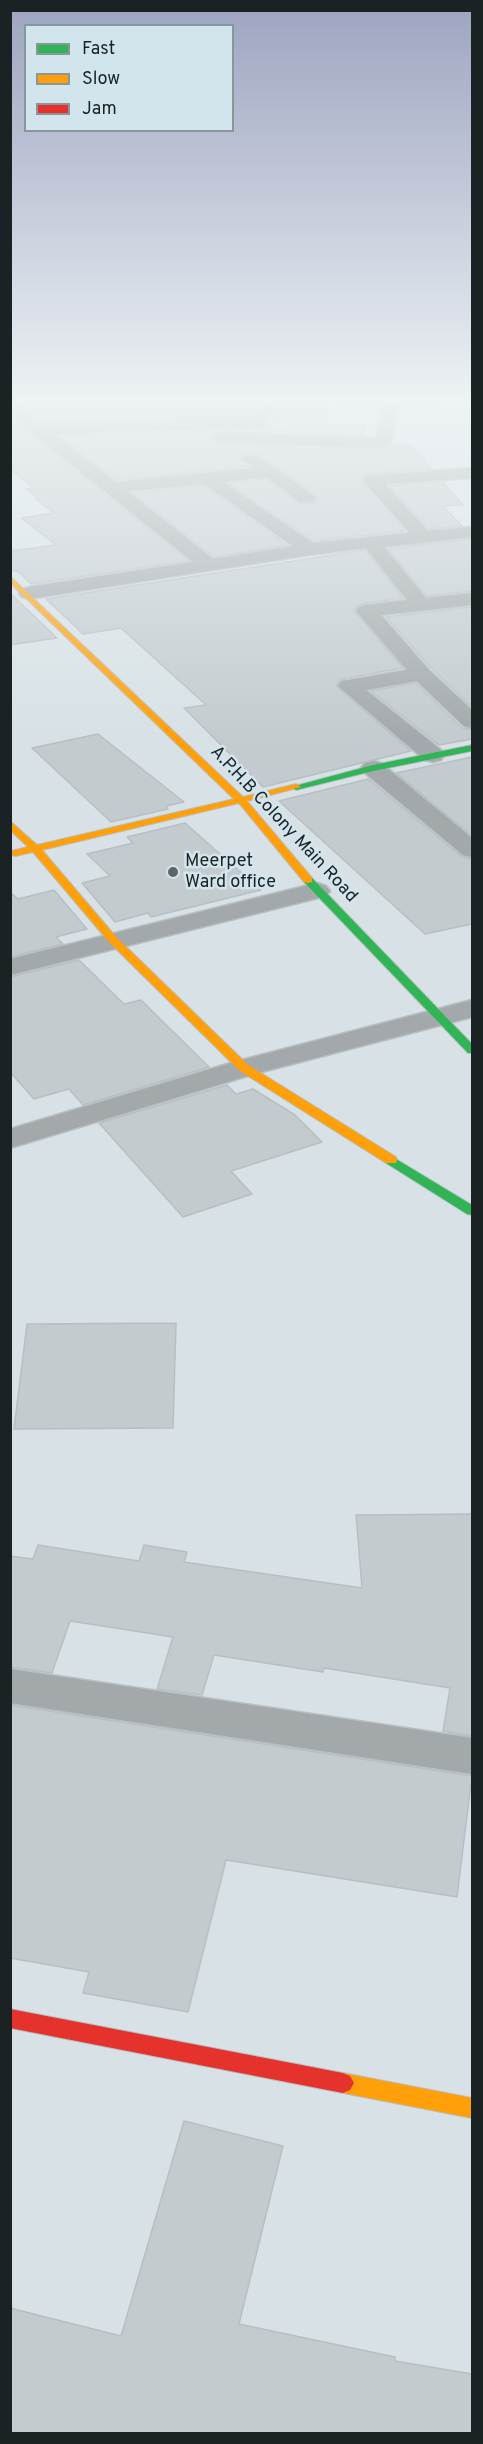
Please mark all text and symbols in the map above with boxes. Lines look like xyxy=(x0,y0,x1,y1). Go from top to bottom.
legend xyxy=(24,24,234,132)
text: Fast xyxy=(82,38,115,61)
text: Slow xyxy=(82,68,120,91)
text: Jam xyxy=(82,98,117,121)
street label: A.P.H.B Colony Main Road xyxy=(205,742,361,908)
place label: Meerpet Ward office xyxy=(185,851,276,894)
marker: Meerpet Ward office xyxy=(166,865,180,879)

